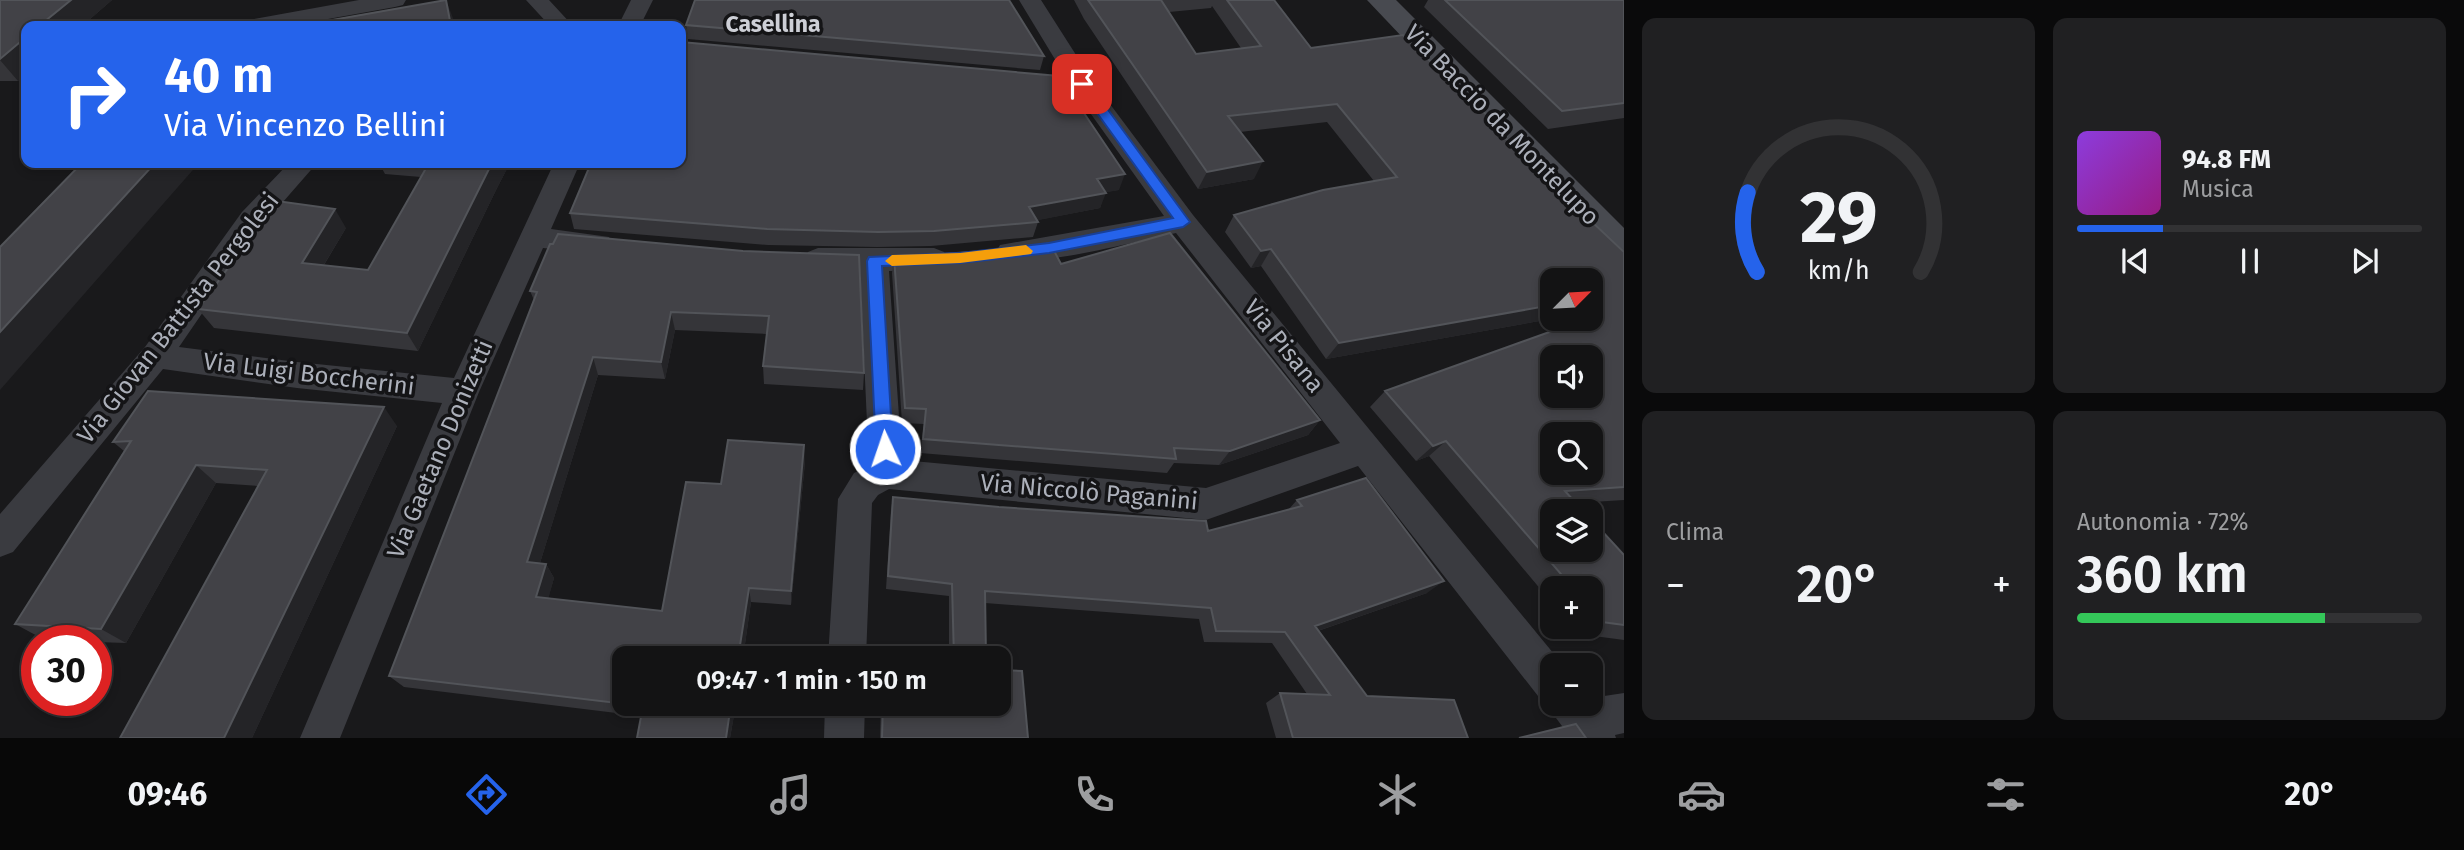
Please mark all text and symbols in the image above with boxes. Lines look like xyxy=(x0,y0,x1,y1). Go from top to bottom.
district label: Casellina xyxy=(725,10,821,38)
street label: Via Baccio da Montelupo xyxy=(1399,19,1605,231)
text: 40 m xyxy=(164,46,273,105)
icon: right xyxy=(49,49,140,140)
pin xyxy=(1052,54,1112,114)
icon: arrive xyxy=(1063,65,1101,103)
text: Via Vincenzo Bellini xyxy=(164,106,447,144)
text: 94.8 FM xyxy=(2182,144,2271,175)
text: 29 xyxy=(1800,174,1877,261)
text: Musica xyxy=(2182,175,2254,203)
street label: Via Giovan Battista Pergolesi xyxy=(71,187,285,449)
icon: previous xyxy=(2116,242,2154,280)
icon: pause xyxy=(2231,242,2269,280)
icon: next xyxy=(2346,242,2384,280)
text: km/h xyxy=(1808,256,1869,286)
north arrow xyxy=(1540,268,1603,331)
map controls xyxy=(1540,268,1603,716)
street label: Via Pisana xyxy=(1238,294,1330,398)
street label: Via Gaetano Donizetti xyxy=(381,336,499,562)
button: sound xyxy=(1540,345,1603,408)
street label: Via Luigi Boccherini xyxy=(202,347,416,401)
position arrow xyxy=(848,412,922,486)
button: search xyxy=(1540,422,1603,485)
street label: Via Niccolò Paganini xyxy=(979,469,1199,515)
button: layers xyxy=(1540,499,1603,562)
text: Autonomia · 72% xyxy=(2077,508,2249,536)
text: Clima xyxy=(1666,518,1724,546)
text: 360 km xyxy=(2077,543,2248,606)
text: 20° xyxy=(1797,553,1880,616)
text: − xyxy=(1666,562,1685,608)
text: + xyxy=(1992,562,2011,608)
button: + xyxy=(1540,576,1603,639)
speed limit sign: 30 xyxy=(21,625,112,716)
button: − xyxy=(1540,653,1603,716)
text: 09:47 · 1 min · 150 m xyxy=(696,665,927,696)
icon: directions xyxy=(462,770,511,819)
icon: music xyxy=(766,770,815,819)
icon: phone xyxy=(1070,770,1119,819)
icon: climate xyxy=(1373,770,1422,819)
icon: car xyxy=(1677,770,1726,819)
icon: filters xyxy=(1981,770,2030,819)
text: 09:46 xyxy=(127,775,207,813)
text: 20° xyxy=(2285,775,2337,813)

